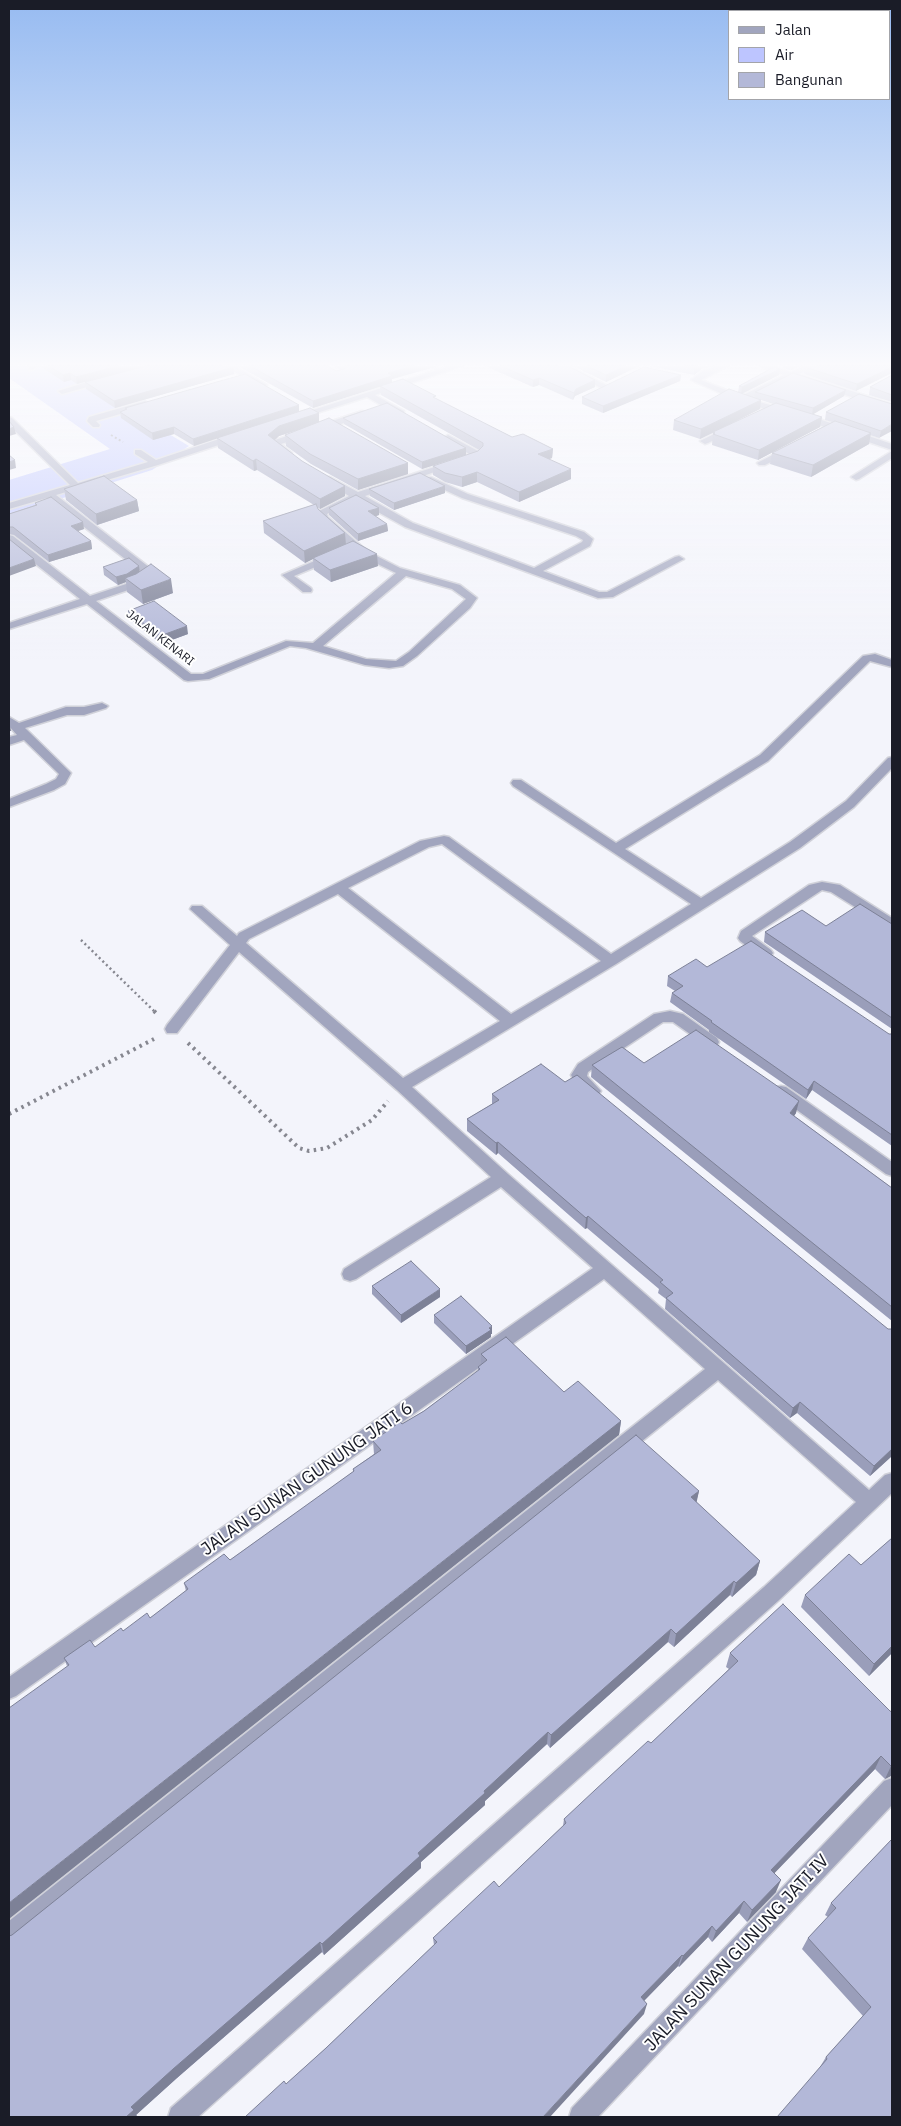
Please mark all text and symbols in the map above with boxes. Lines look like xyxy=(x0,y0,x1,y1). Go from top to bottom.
legend xyxy=(728,10,891,100)
text: Jalan xyxy=(775,20,811,39)
text: Air xyxy=(775,45,794,64)
text: Bangunan xyxy=(775,70,843,89)
street label: JALAN KENARI xyxy=(123,607,197,669)
street label: JALAN SUNAN GUNUNG JATI 6 xyxy=(197,1397,417,1561)
street label: JALAN SUNAN GUNUNG JATI IV xyxy=(640,1850,834,2056)

